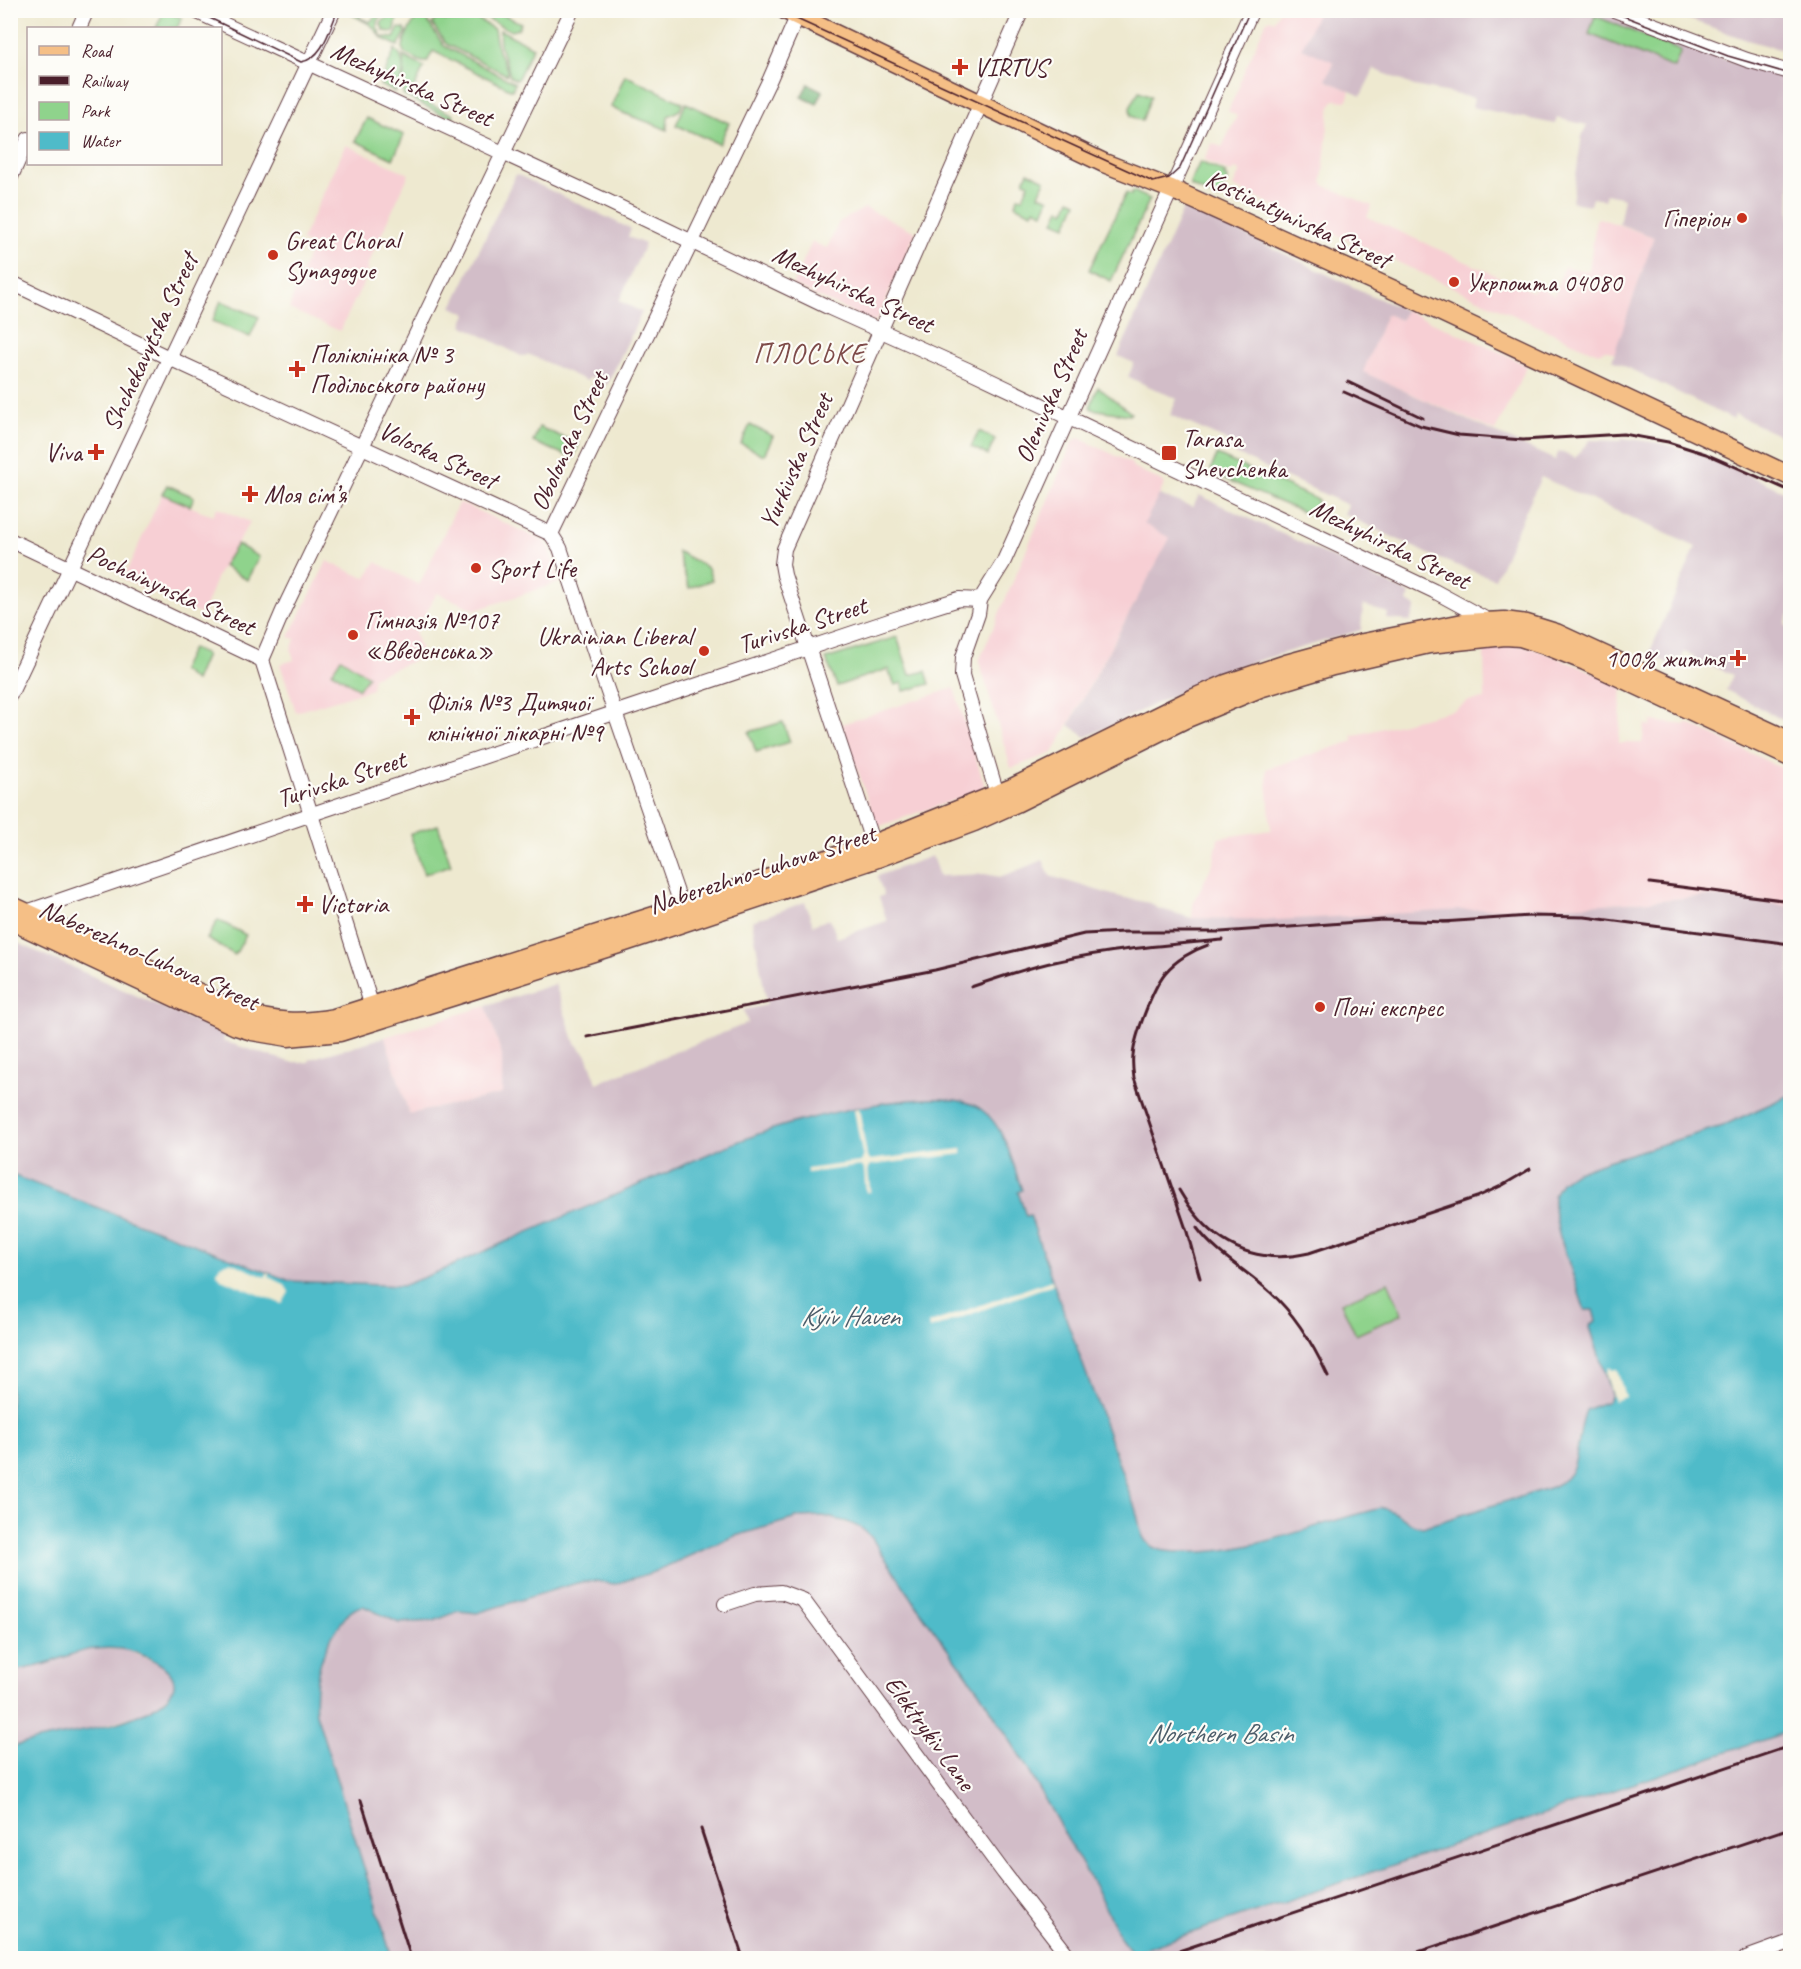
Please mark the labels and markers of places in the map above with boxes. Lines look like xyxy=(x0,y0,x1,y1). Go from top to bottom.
place label: VIRTUS xyxy=(974,51,1053,84)
marker: VIRTUS xyxy=(951,58,969,76)
place label: Гіперіон xyxy=(1663,202,1731,235)
marker: Гіперіон xyxy=(1735,211,1749,225)
place label: Great Choral Synagogue xyxy=(285,224,404,287)
marker: Great Choral Synagogue xyxy=(266,248,280,262)
place label: Укрпошта 04080 xyxy=(1466,266,1624,299)
marker: Укрпошта 04080 xyxy=(1447,275,1461,289)
place label: Поліклініка № 3 Подільського району xyxy=(310,338,486,401)
marker: Поліклініка № 3 Подільського району xyxy=(288,360,306,378)
place label: Tarasa Shevchenka xyxy=(1182,422,1289,485)
place label: Viva xyxy=(45,436,84,469)
marker: Viva xyxy=(87,443,105,461)
marker: Tarasa Shevchenka xyxy=(1160,444,1178,462)
place label: Моя сім’я xyxy=(264,478,348,511)
marker: Моя сім’я xyxy=(241,485,259,503)
place label: Sport Life xyxy=(488,552,577,585)
marker: Sport Life xyxy=(469,561,483,575)
place label: Гімназія №107 «Введенська» xyxy=(365,604,500,667)
place label: Ukrainian Liberal Arts School xyxy=(537,620,697,683)
marker: Гімназія №107 «Введенська» xyxy=(346,628,360,642)
place label: 100% життя xyxy=(1605,642,1726,675)
marker: Ukrainian Liberal Arts School xyxy=(697,644,711,658)
marker: 100% життя xyxy=(1729,649,1747,667)
place label: Філія №3 Дитячої клінічної лікарні №9 xyxy=(426,686,605,749)
marker: Філія №3 Дитячої клінічної лікарні №9 xyxy=(403,708,421,726)
place label: Victoria xyxy=(318,888,390,921)
marker: Victoria xyxy=(296,895,314,913)
place label: Поні експрес xyxy=(1332,991,1444,1024)
marker: Поні експрес xyxy=(1313,1000,1327,1014)

